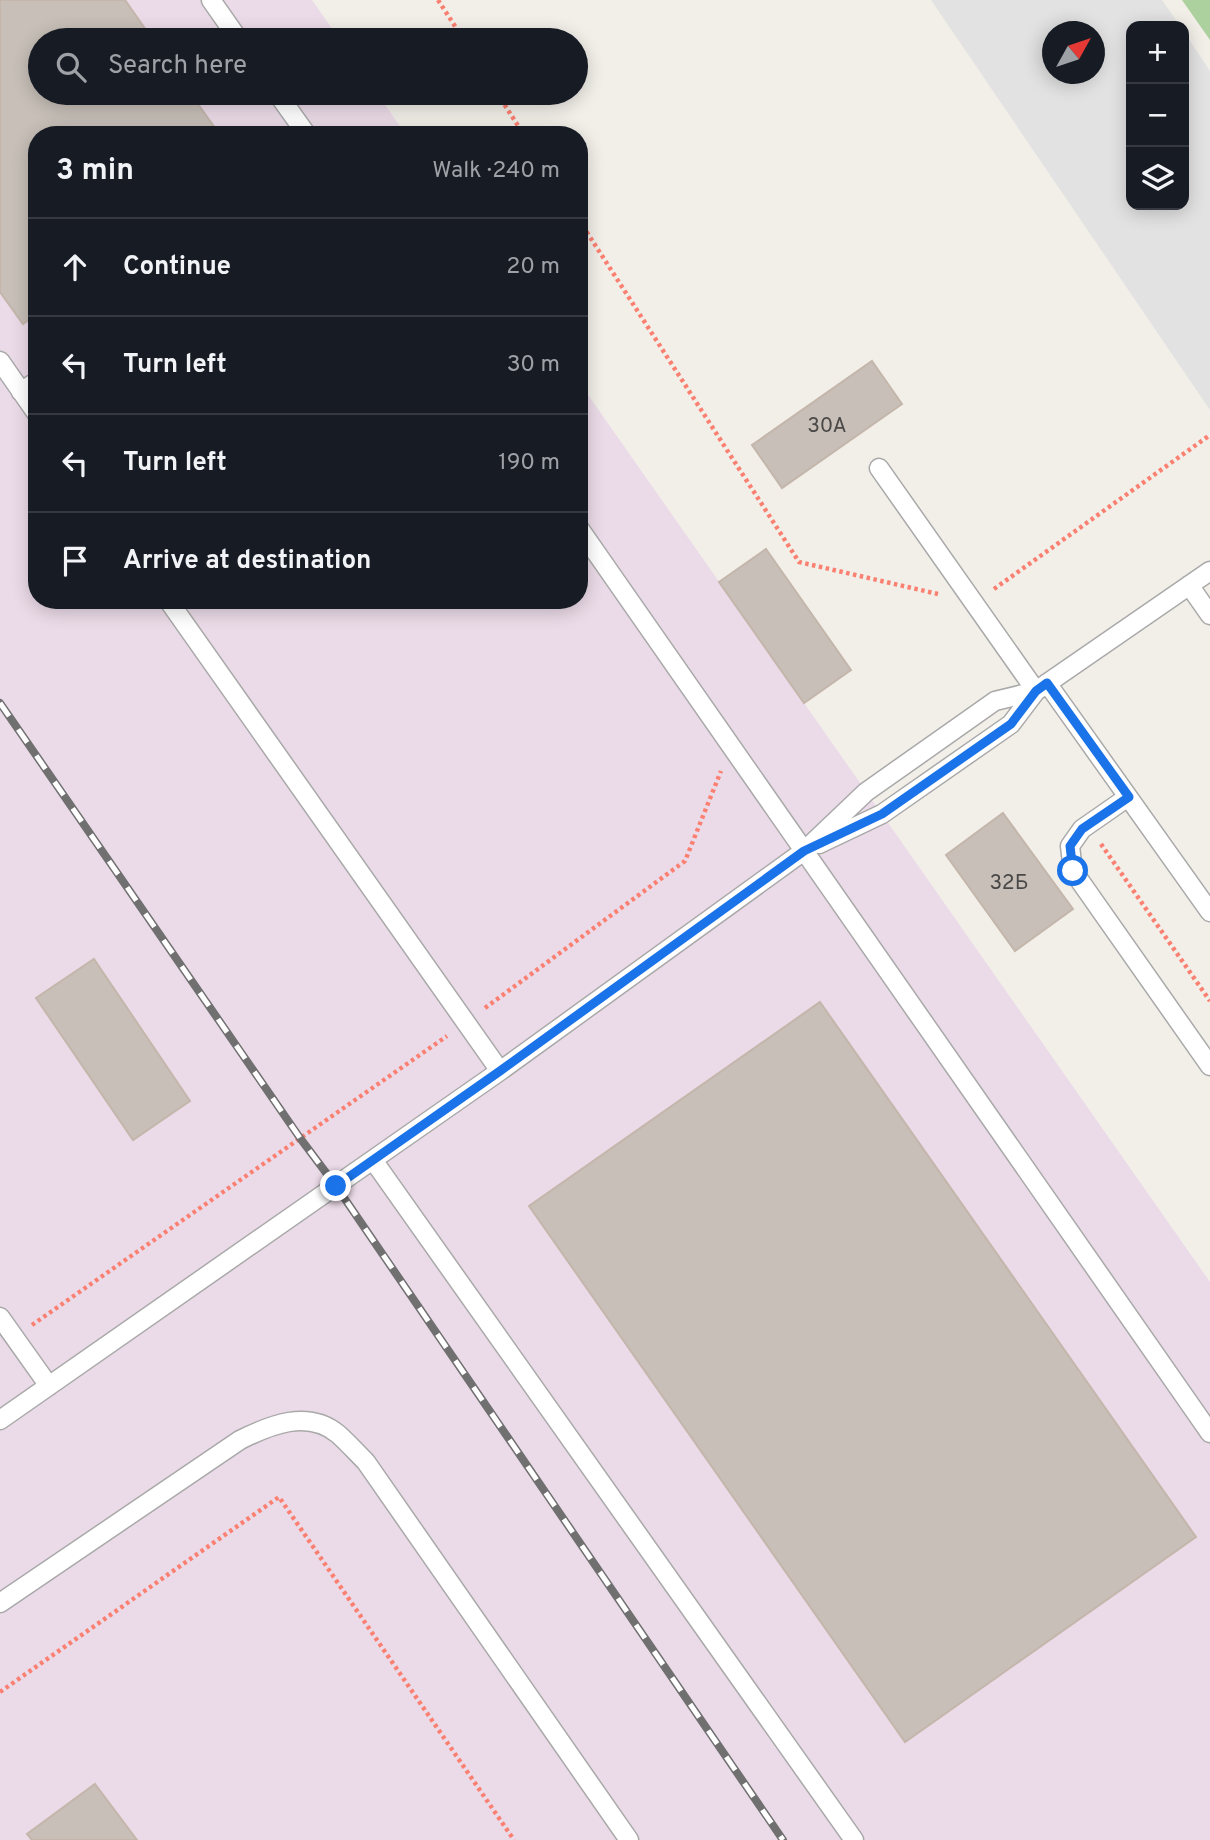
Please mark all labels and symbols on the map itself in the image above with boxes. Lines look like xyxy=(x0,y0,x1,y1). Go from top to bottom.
north arrow xyxy=(1042,21,1105,84)
house number: 30А xyxy=(807,413,847,440)
route start xyxy=(1057,855,1088,886)
house number: 32Б xyxy=(990,870,1028,897)
route end xyxy=(320,1170,351,1201)

